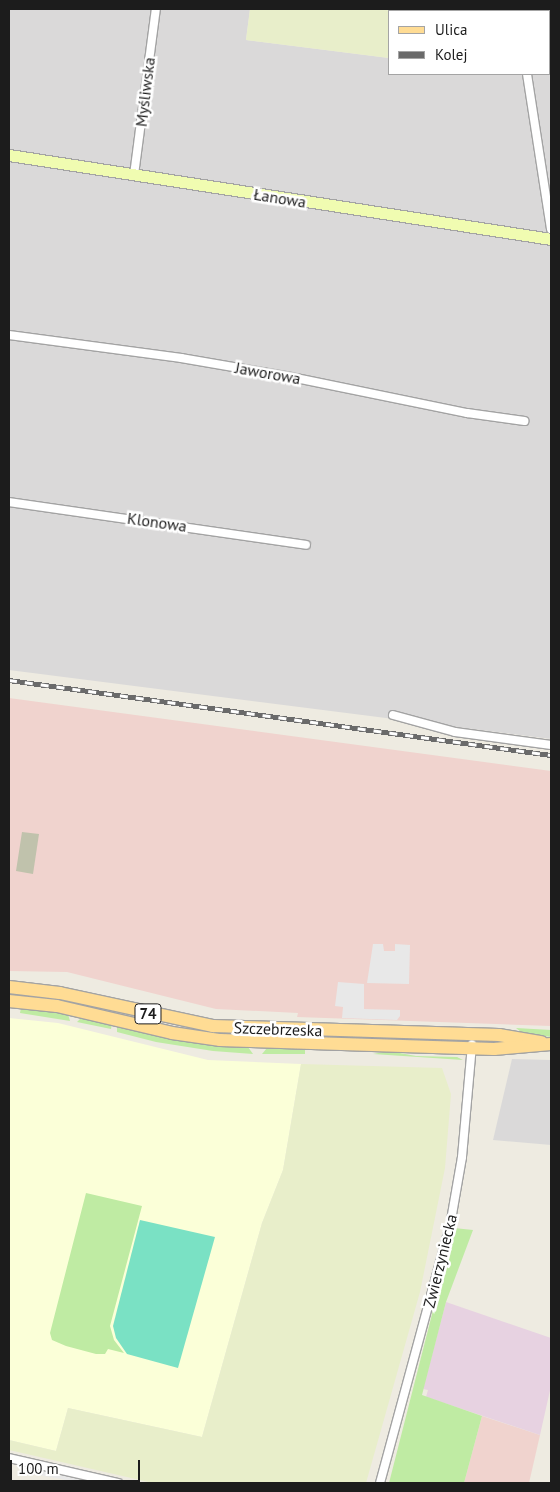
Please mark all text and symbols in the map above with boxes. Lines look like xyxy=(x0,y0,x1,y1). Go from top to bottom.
legend xyxy=(388,10,550,75)
text: Ulica xyxy=(435,20,467,39)
text: Kolej xyxy=(435,45,467,64)
street label: Myśliwska xyxy=(131,56,159,128)
street label: Łanowa xyxy=(252,184,308,212)
street label: Jaworowa xyxy=(234,358,302,388)
street label: Klonowa xyxy=(126,508,188,536)
road number: 74 xyxy=(134,1002,162,1026)
street label: Szczebrzeska xyxy=(233,1018,323,1040)
street label: Zwierzyniecka xyxy=(419,1212,461,1310)
scale bar xyxy=(12,1450,142,1482)
text: 100 m xyxy=(18,1459,59,1478)

